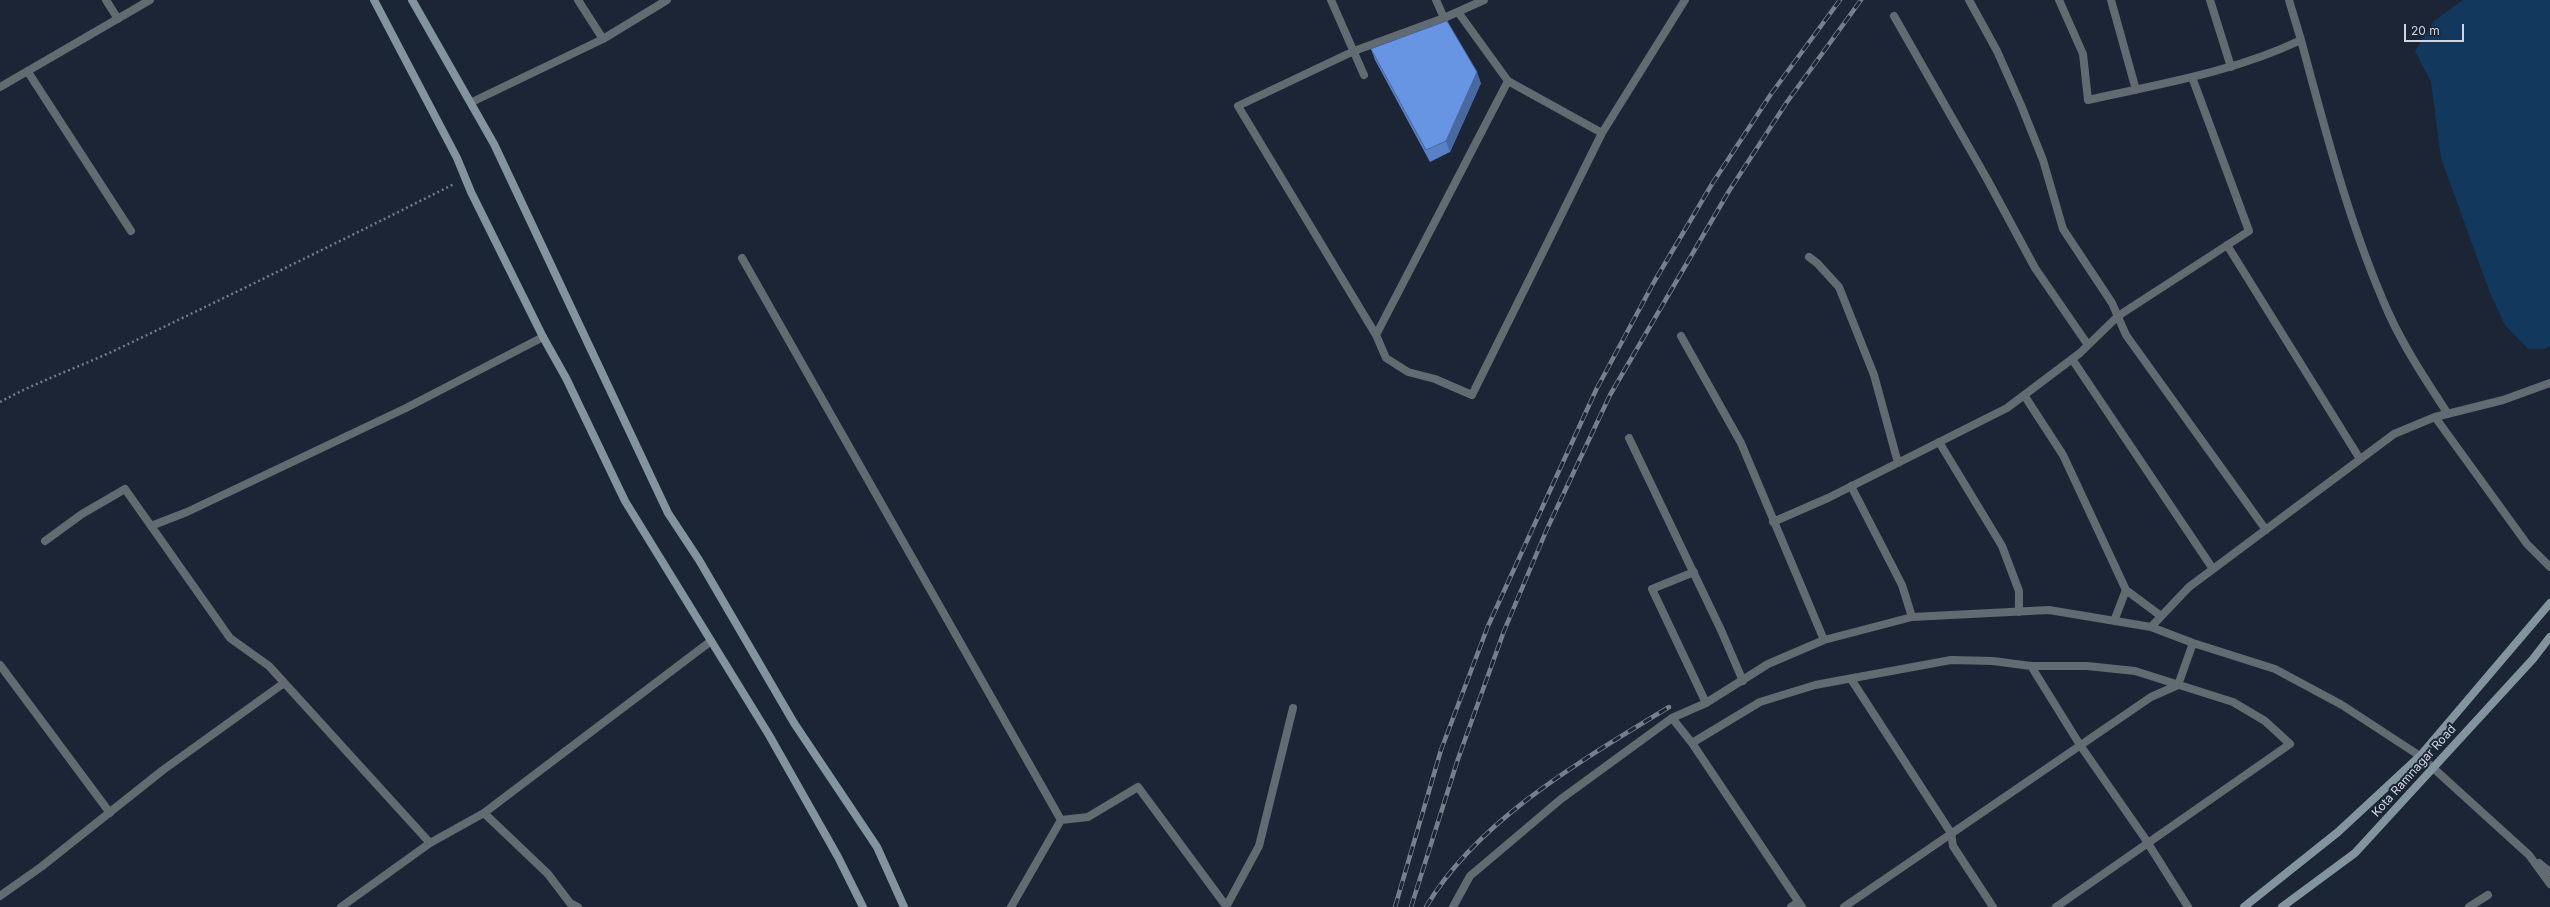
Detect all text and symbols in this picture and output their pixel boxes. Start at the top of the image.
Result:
scale bar [2406,16,2466,42]
text: 20 m [2411,23,2440,38]
street label: Kota Ramnagar Road [2369,722,2459,820]

